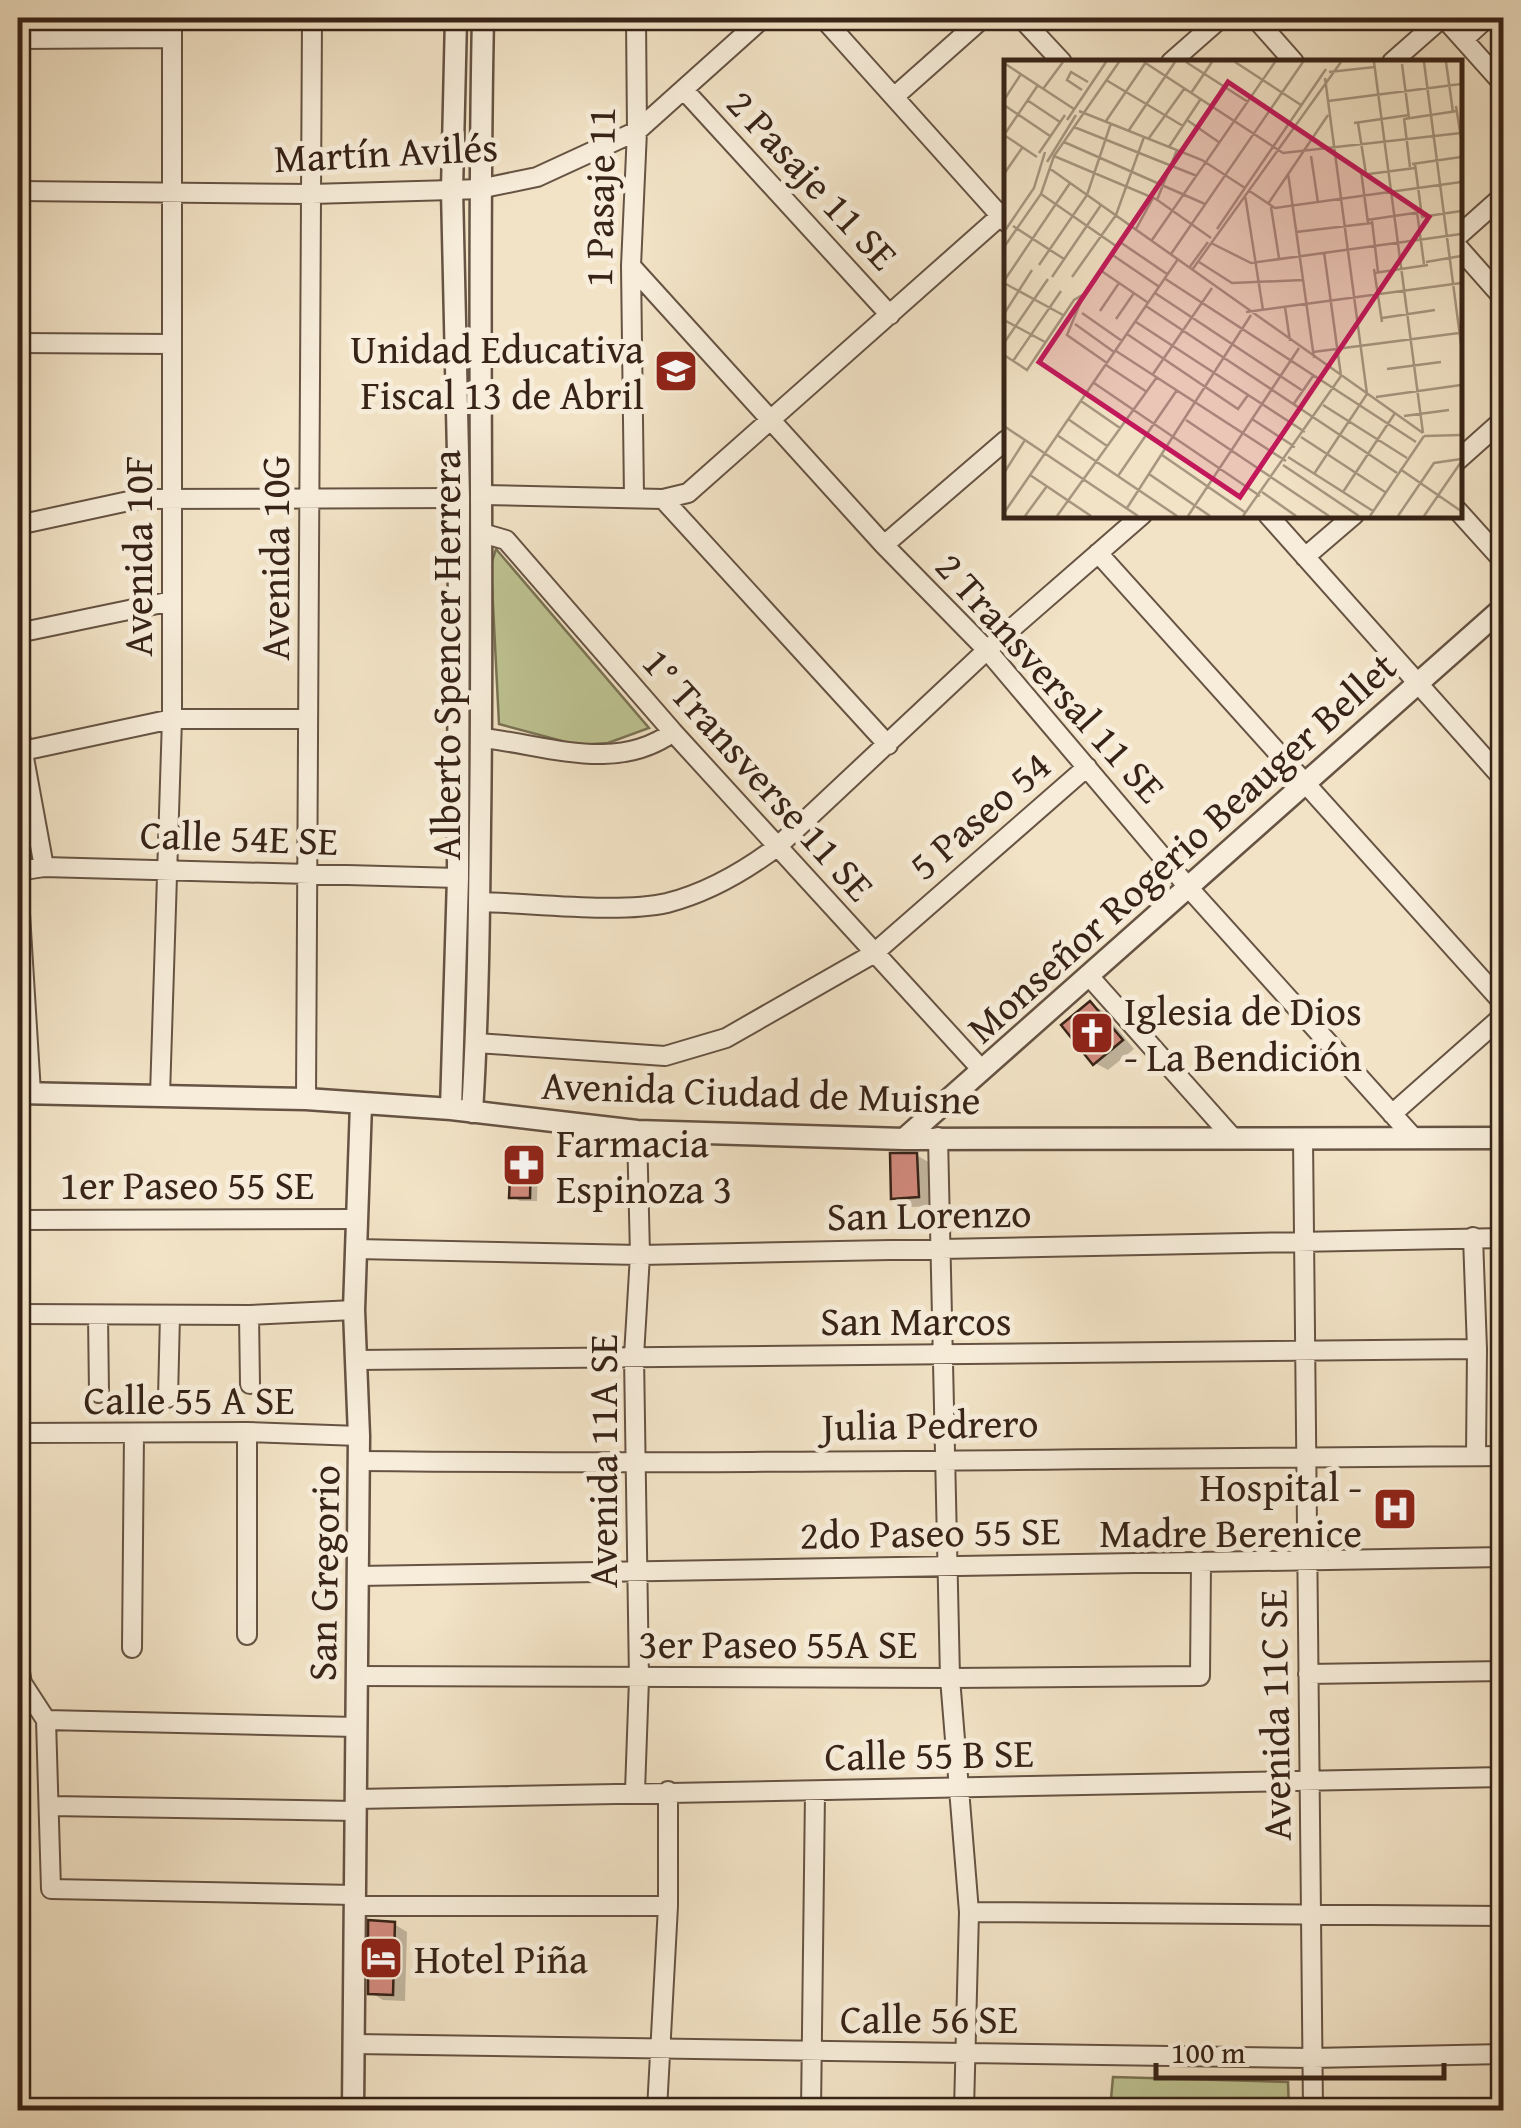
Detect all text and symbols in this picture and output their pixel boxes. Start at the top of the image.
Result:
inset map [1004,60,1461,518]
street label: 2 Pasaje 11 SE [713,75,913,283]
street label: 1 Pasaje 11 [568,106,630,288]
street label: Martín Avilés [273,117,499,187]
place label: Unidad Educativa Fiscal 13 de Abril [350,319,644,424]
school or university icon: Unidad Educativa Fiscal 13 de Abril [653,348,699,394]
street label: Alberto Spencer Herrera [416,450,475,860]
street label: Avenida 10F [108,456,167,656]
street label: Avenida 10G [245,456,304,660]
street label: 2 Transversal 11 SE [922,538,1180,816]
street label: 1° Transverse 11 SE [629,634,889,914]
street label: Monseñor Rogerio Beauger Bellet [953,638,1409,1056]
street label: 5 Paseo 54 [895,737,1063,893]
street label: Calle 54E SE [139,804,339,870]
place label: Iglesia de Dios - La Bendición [1124,981,1362,1086]
church icon: Iglesia de Dios - La Bendición [1069,1010,1115,1056]
street label: Avenida Ciudad de Muisne [540,1055,982,1129]
place label: Farmacia Espinoza 3 [556,1113,732,1218]
pharmacy icon: Farmacia Espinoza 3 [501,1142,547,1188]
street label: 1er Paseo 55 SE [60,1155,314,1214]
street label: San Lorenzo [826,1183,1032,1245]
street label: San Marcos [820,1291,1012,1350]
street label: Avenida 11A SE [573,1334,632,1588]
street label: Calle 55 A SE [84,1370,294,1429]
street label: Julia Pedrero [816,1393,1039,1455]
place label: Hospital - Madre Berenice [1099,1457,1362,1562]
street label: San Gregorio [292,1464,354,1682]
hospital icon: Hospital - Madre Berenice [1372,1486,1418,1532]
street label: 2do Paseo 55 SE [799,1500,1061,1564]
street label: Avenida 11C SE [1242,1589,1306,1841]
street label: 3er Paseo 55A SE [639,1614,917,1673]
street label: Calle 55 B SE [824,1723,1034,1785]
place label: Hotel Piña [414,1929,588,1988]
hotel icon: Hotel Piña [358,1935,404,1981]
street label: Calle 56 SE [840,1989,1018,2048]
scale bar [1156,2018,1444,2080]
text: 100 m [1171,2030,1246,2074]

